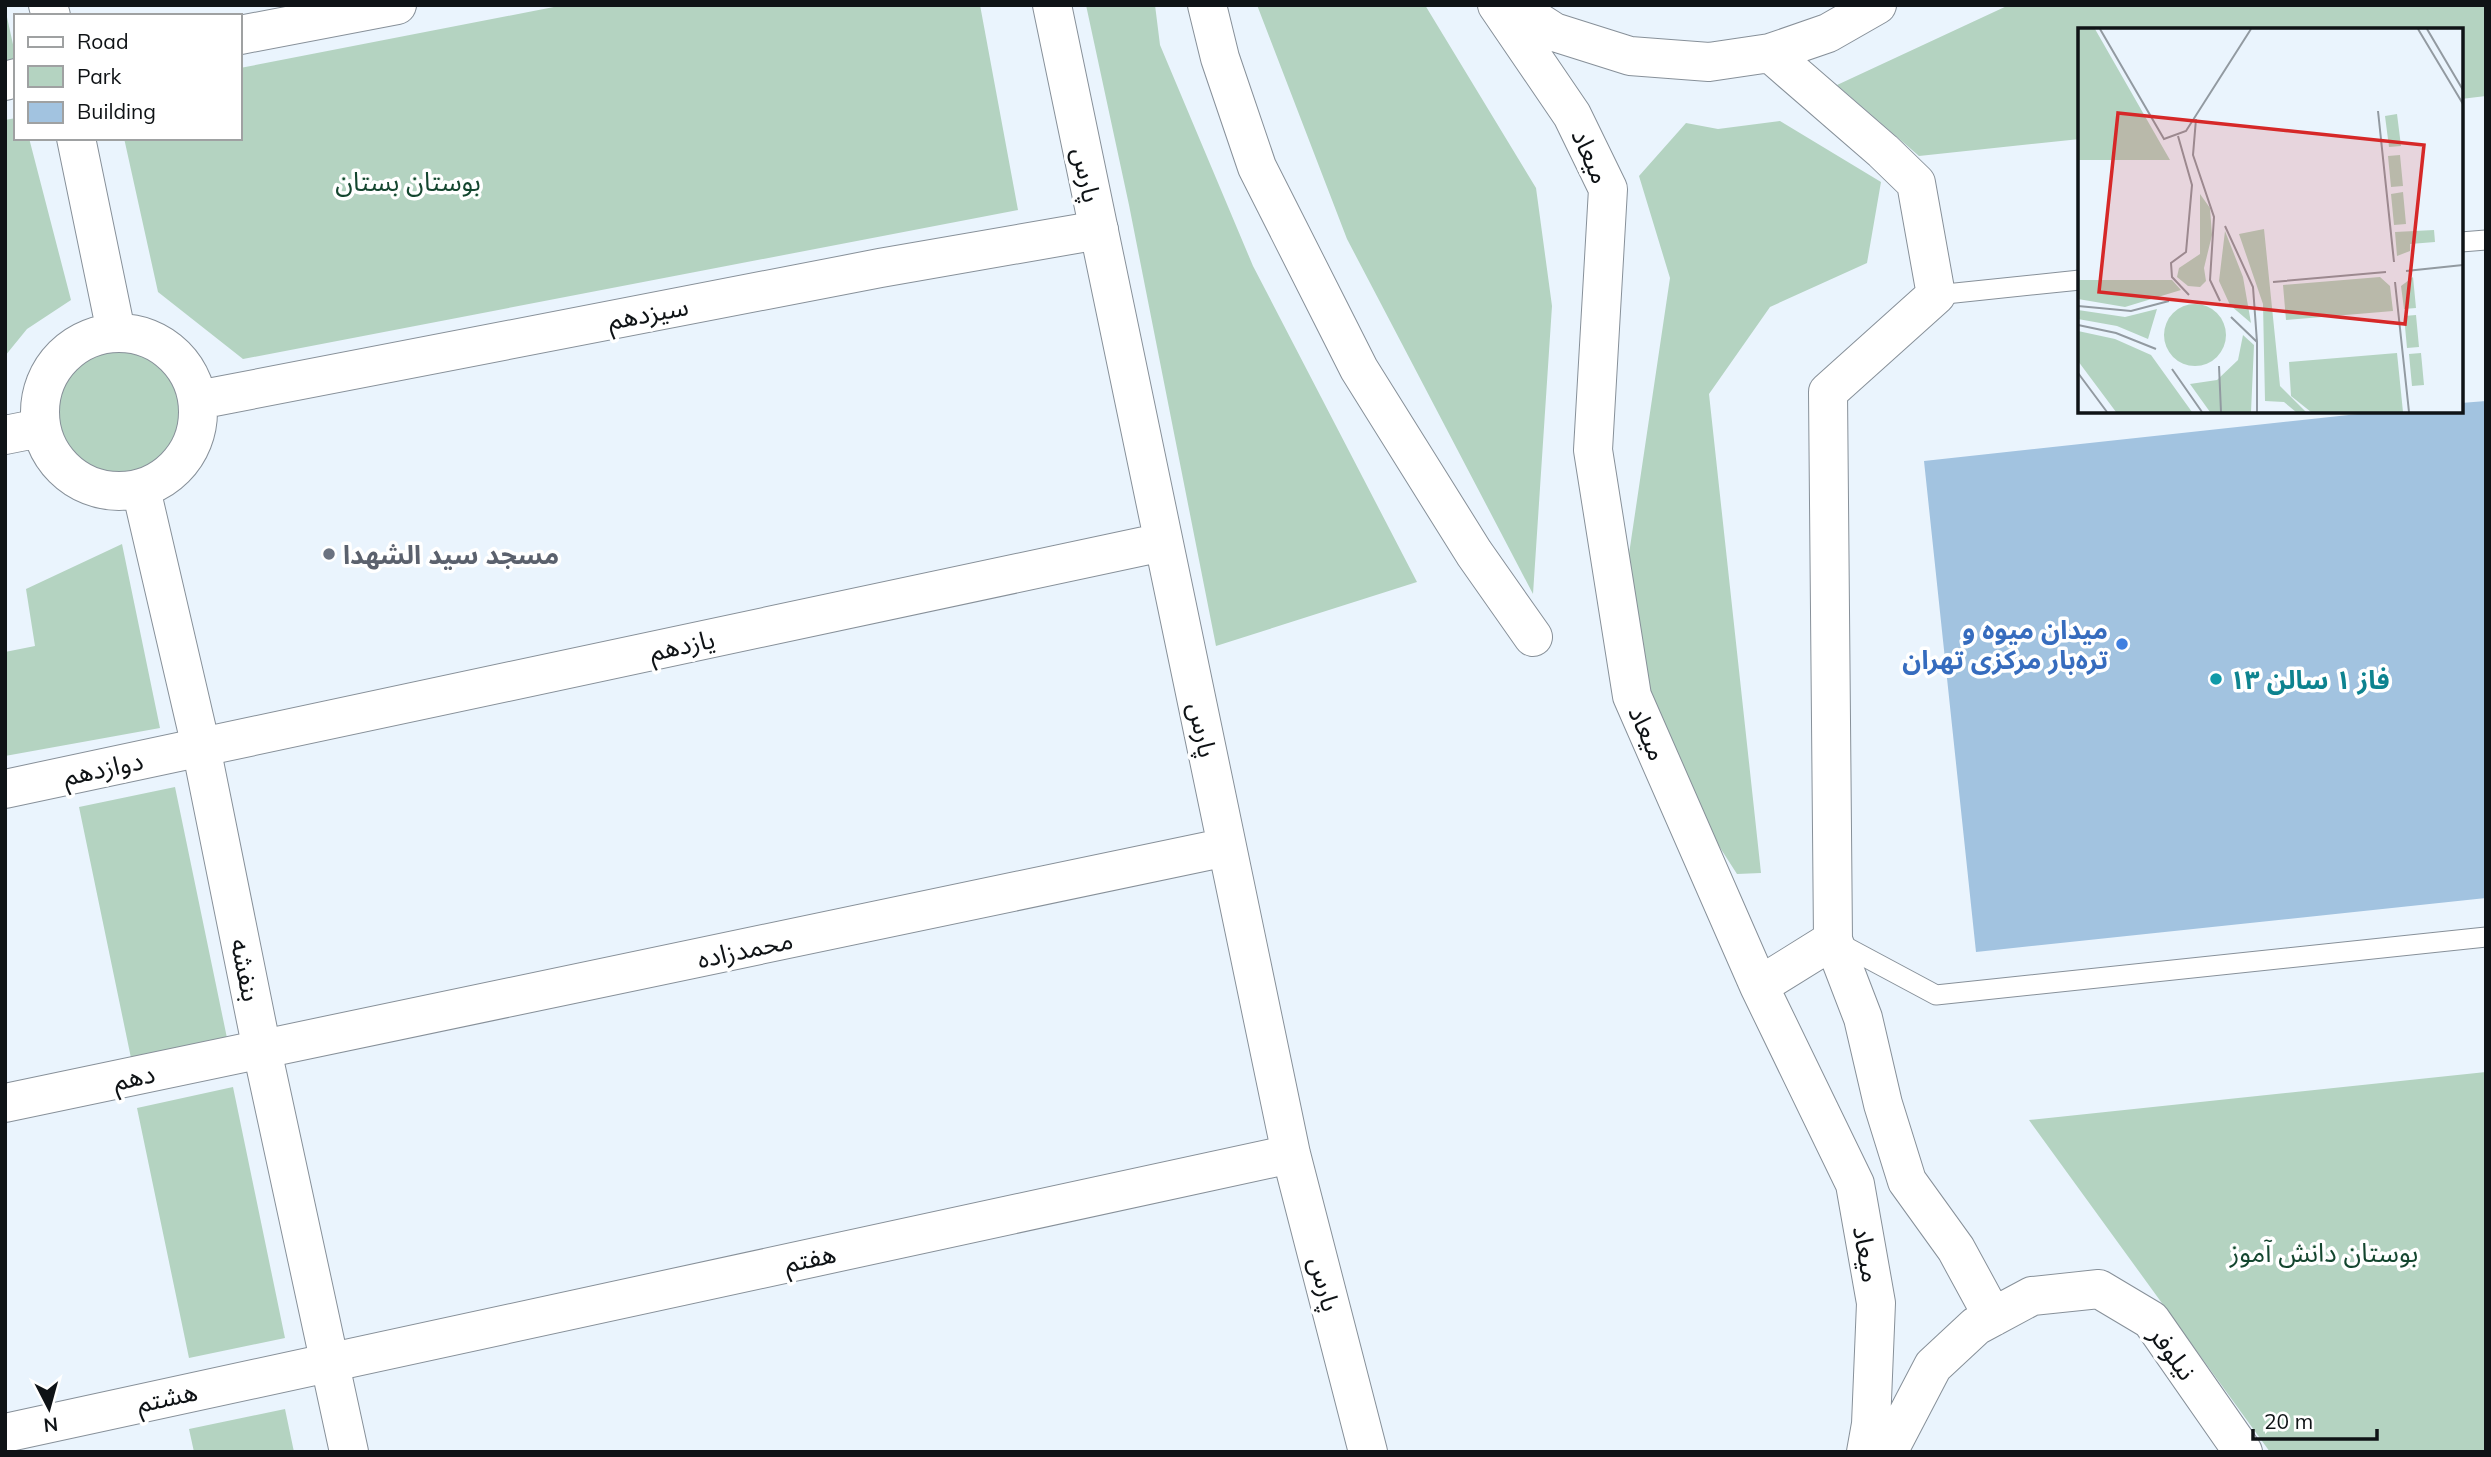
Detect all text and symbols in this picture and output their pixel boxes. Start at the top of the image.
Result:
legend [14,14,242,140]
text: Road [77,28,128,54]
inset map [2078,28,2463,413]
text: Park [77,63,121,89]
text: Building [77,98,156,124]
street label: میعاد [1564,123,1618,189]
street label: پارس [1064,144,1109,206]
park label: بوستان بستان [335,165,481,198]
street label: سیزدهم [605,289,692,341]
place label: مسجد سید الشهدا [343,538,559,571]
marker: مسجد سید الشهدا [321,546,337,562]
place label: میدان میوه و تره‌بار مرکزی تهران [1902,613,2108,676]
street label: یازدهم [646,622,719,672]
marker: میدان میوه و تره‌بار مرکزی تهران [2114,636,2130,652]
place label: فاز ۱ سالن ۱۳ [2230,663,2390,696]
marker: فاز ۱ سالن ۱۳ [2208,671,2224,687]
street label: پارس [1180,699,1225,761]
street label: میعاد [1621,700,1675,766]
street label: دوازدهم [60,743,147,796]
street label: محمدزاده [694,923,796,975]
street label: بنفشه [224,936,268,1004]
street label: دهم [110,1056,159,1101]
street label: میعاد [1846,1223,1888,1285]
street label: هفتم [781,1236,840,1283]
park label: بوستان دانش آموز [2229,1236,2418,1269]
street label: پارس [1301,1253,1348,1315]
street label: نیلوفر [2142,1319,2204,1386]
north arrow [14,1373,84,1443]
street label: هشتم [134,1374,201,1423]
scale bar [2253,1398,2377,1442]
text: 20 m [2264,1408,2313,1434]
text: N [42,1412,59,1438]

